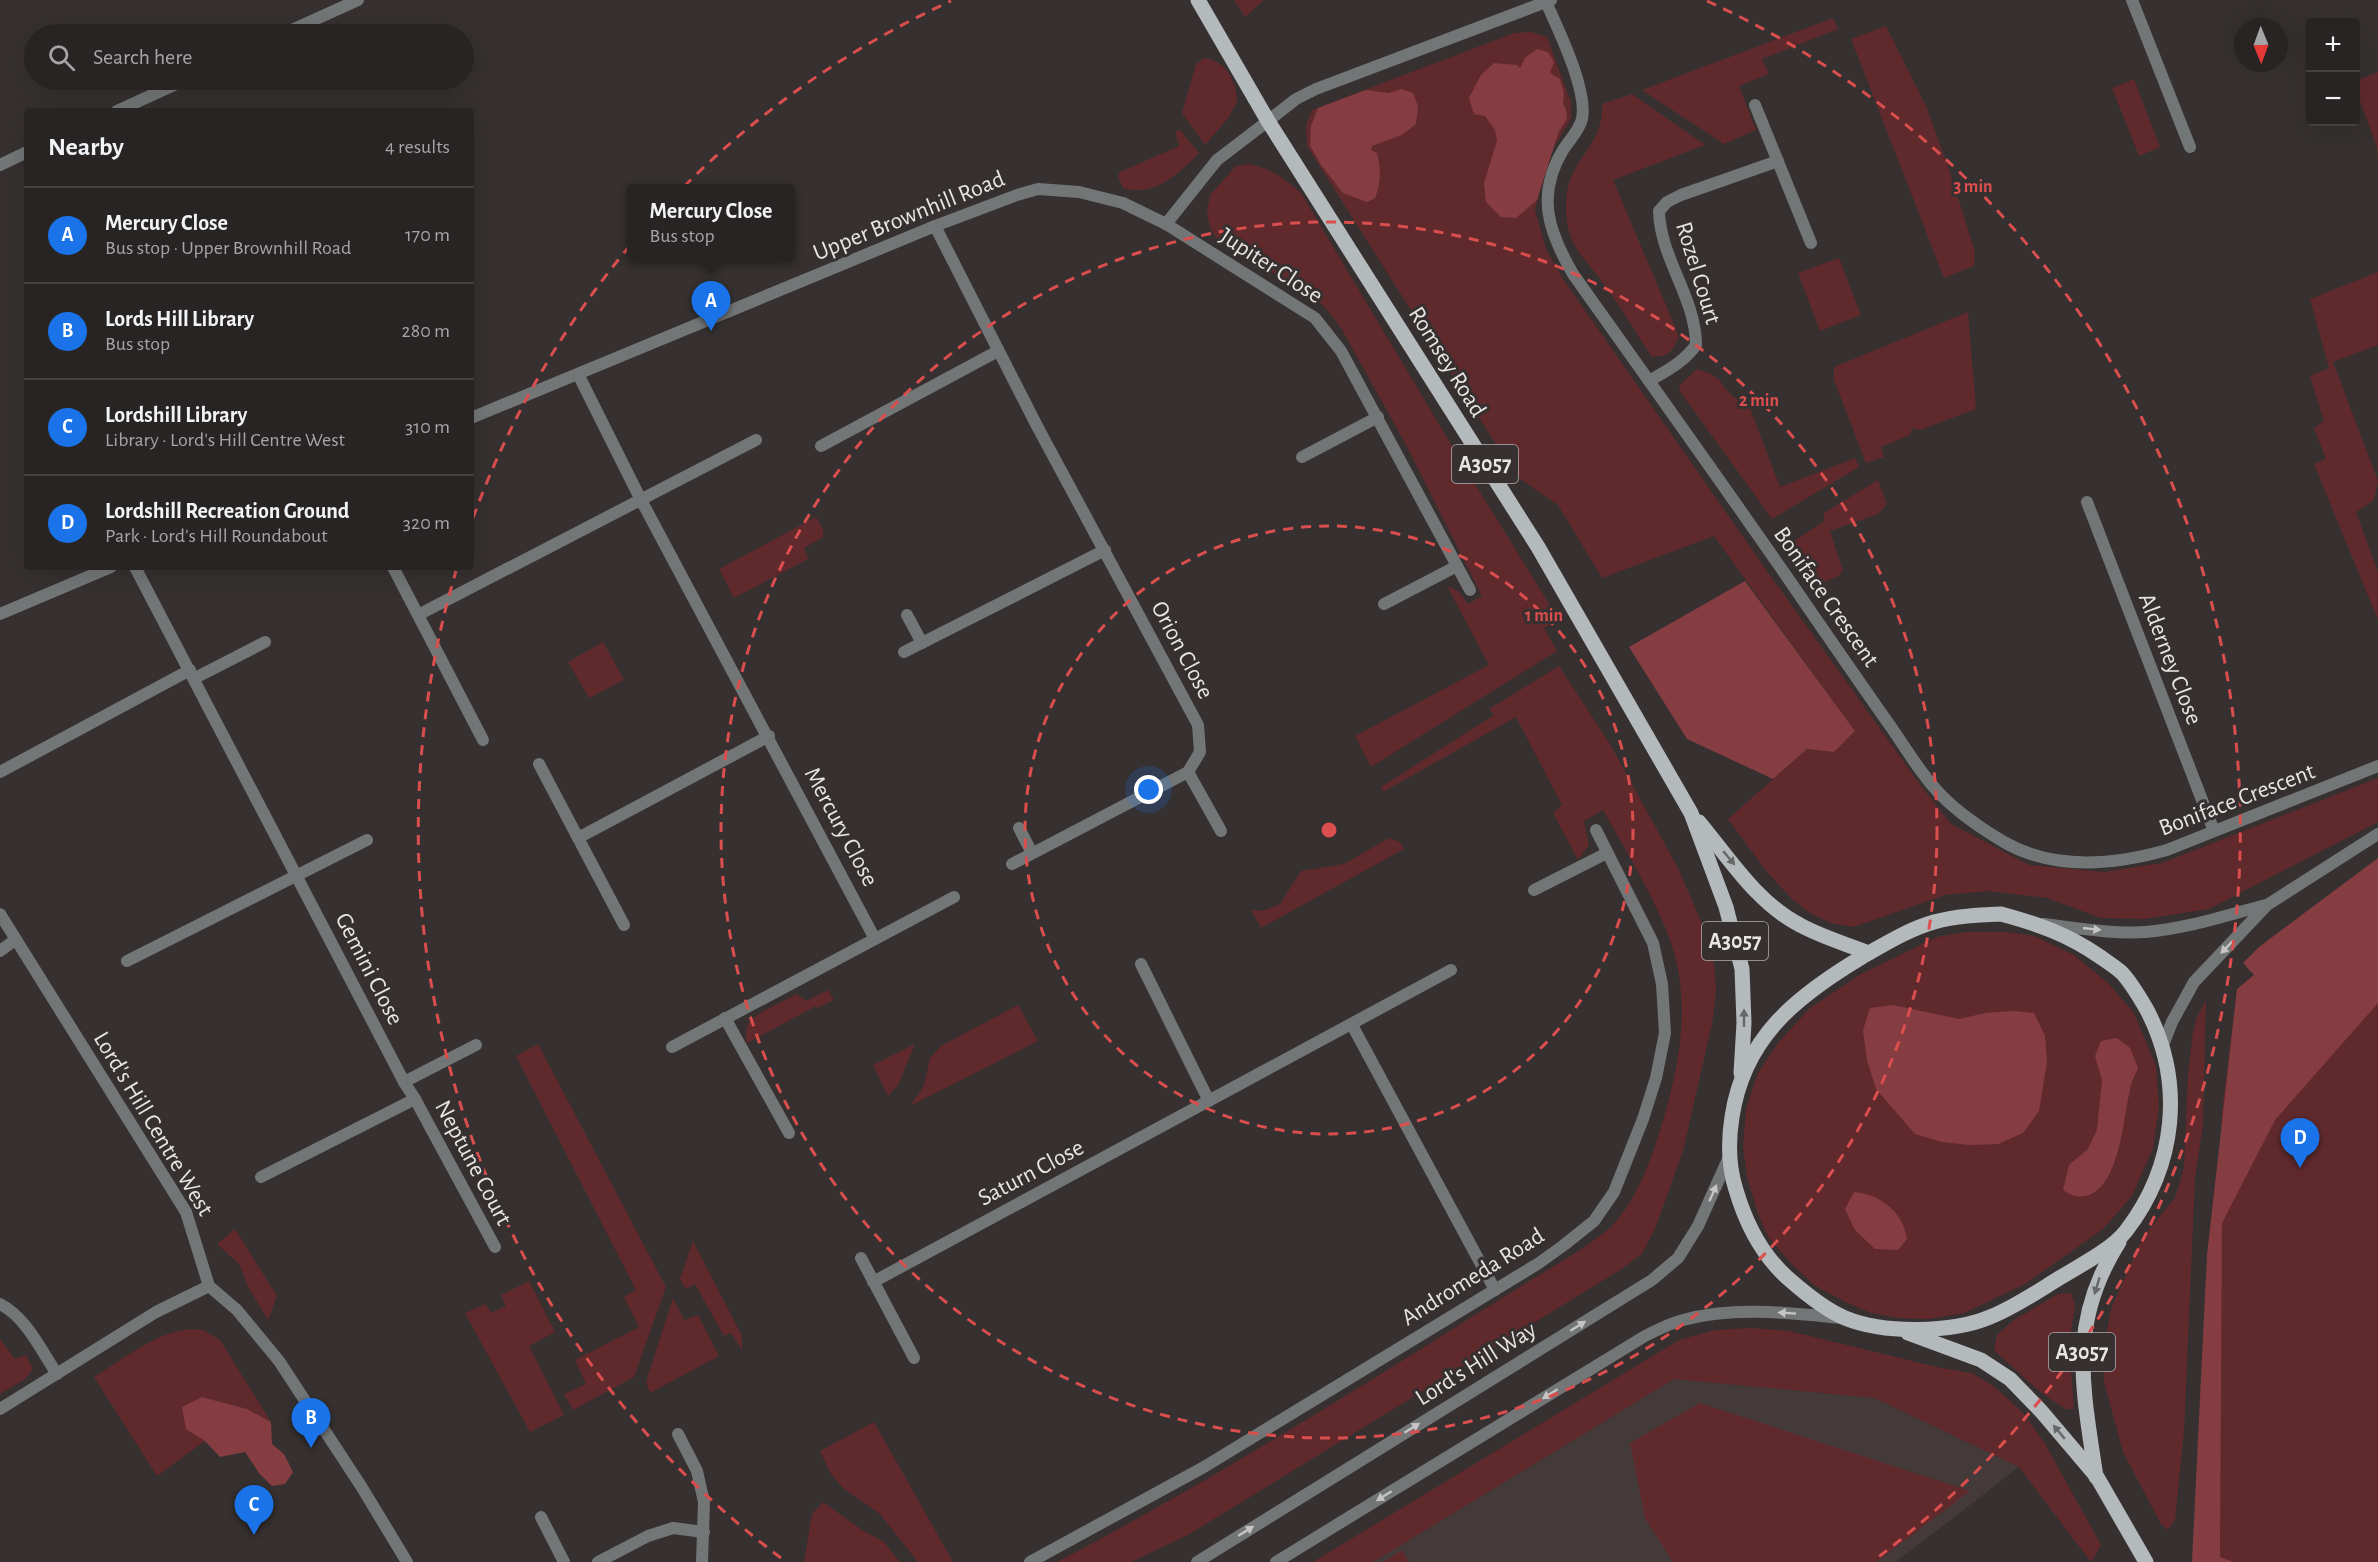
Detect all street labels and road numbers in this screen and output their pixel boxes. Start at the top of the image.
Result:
street label: Upper Brownhill Road [810,167,1008,265]
street label: Rozel Court [1671,219,1725,327]
street label: Jupiter Close [1215,224,1327,308]
street label: Romsey Road [1404,303,1490,421]
road number: A3057 [1452,445,1518,483]
street label: Boniface Crescent [1769,523,1883,672]
street label: Alderney Close [2134,590,2206,728]
street label: Orion Close [1146,597,1218,703]
street label: Boniface Crescent [2156,759,2319,841]
street label: Mercury Close [800,764,882,890]
street label: Gemini Close [331,909,407,1029]
road number: A3057 [1702,922,1768,960]
street label: Lord's Hill Centre West [89,1028,218,1220]
street label: Neptune Court [430,1097,516,1230]
street label: Saturn Close [974,1135,1088,1211]
street label: Andromeda Road [1397,1224,1549,1330]
street label: Lord's Hill Way [1411,1317,1541,1411]
road number: A3057 [2049,1333,2115,1371]

